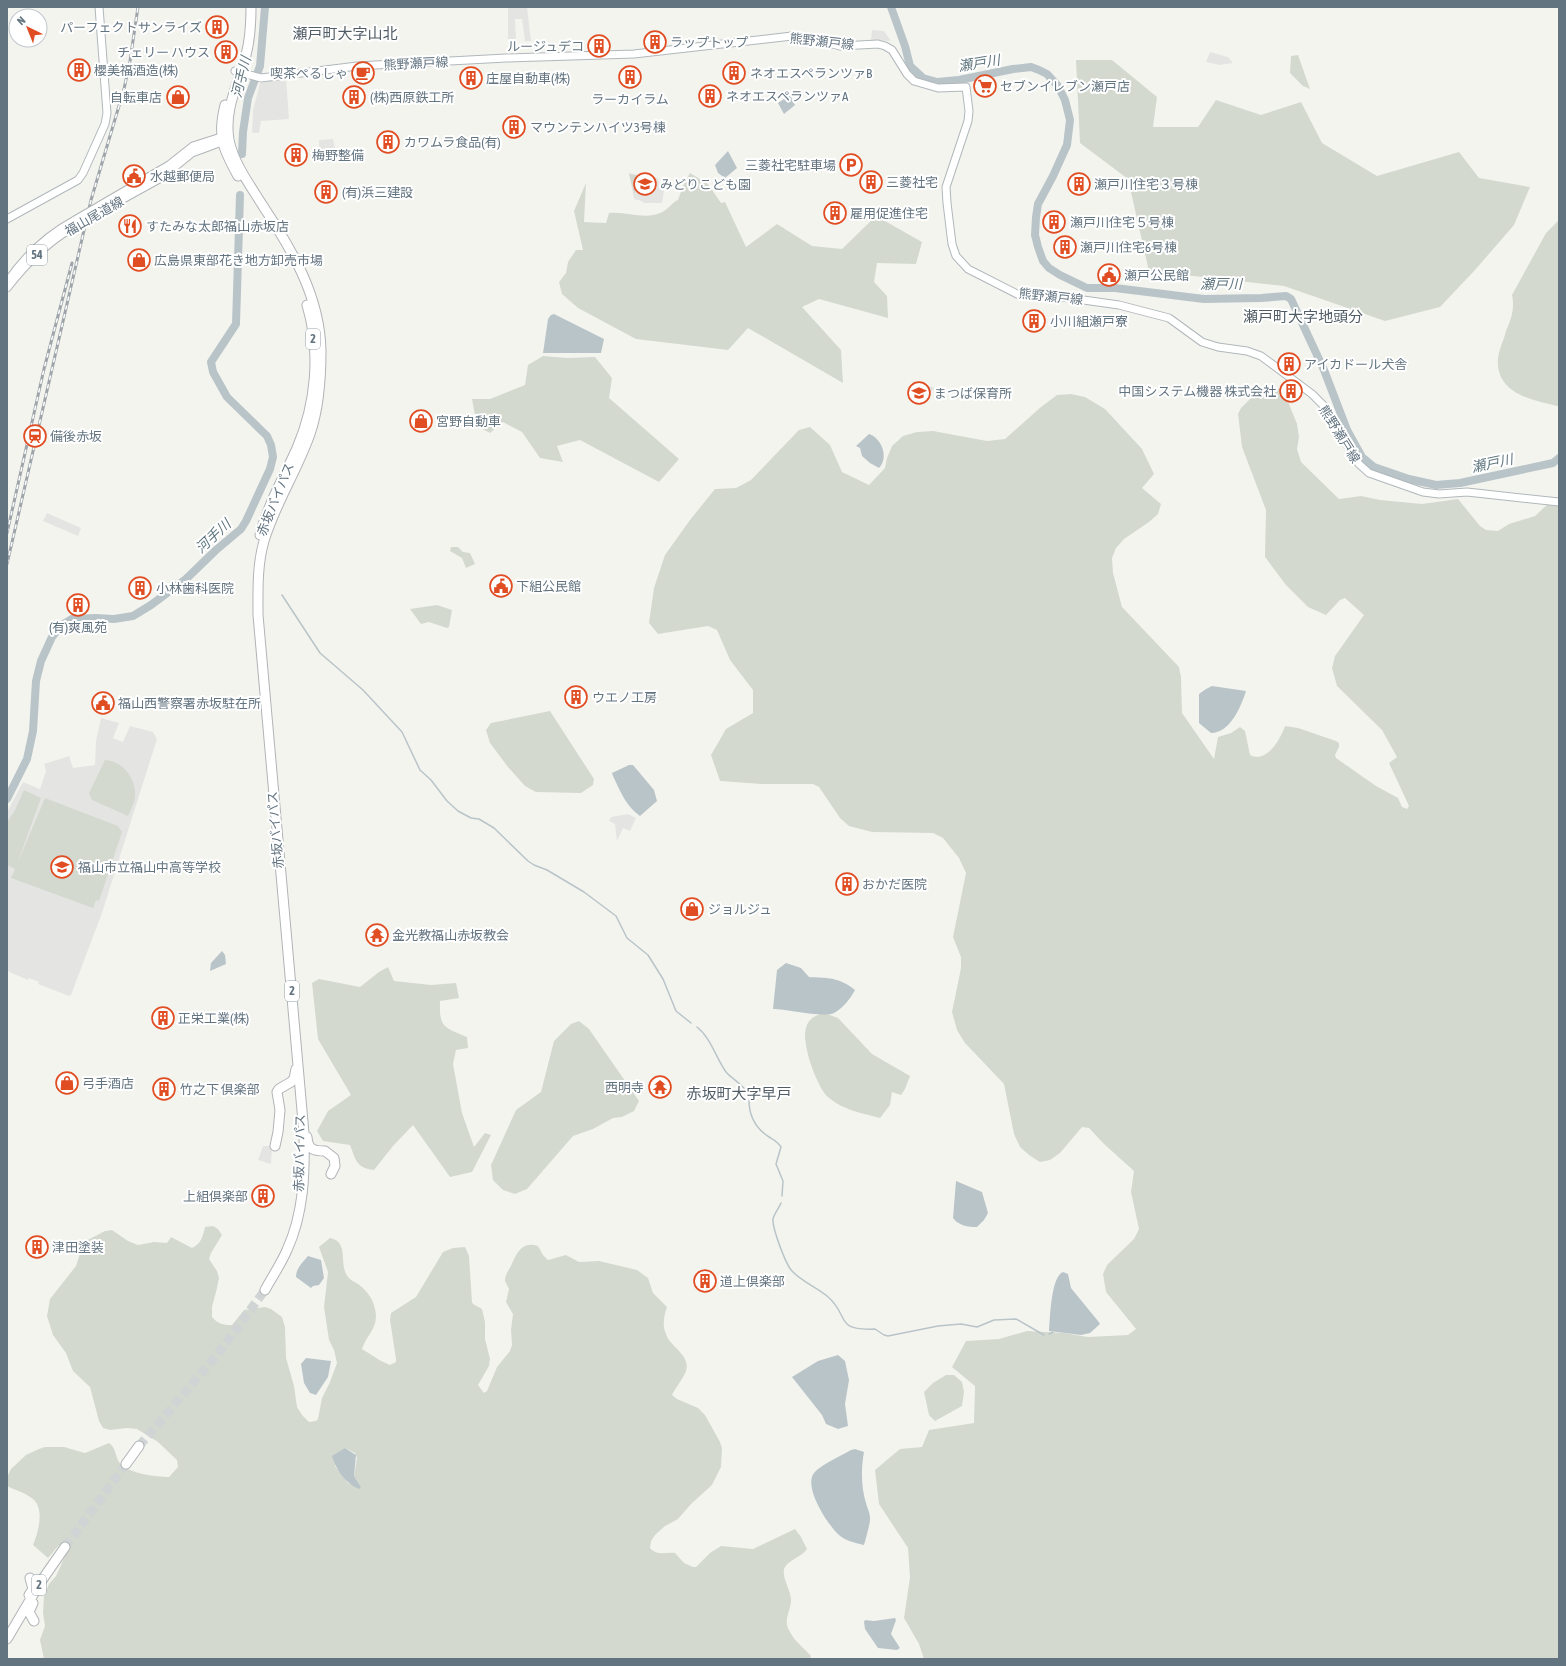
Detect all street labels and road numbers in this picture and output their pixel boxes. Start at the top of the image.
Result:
street label: 熊野瀬戸線 [789,31,855,52]
street label: 熊野瀬戸線 [383,54,449,73]
street label: 福山尾道線 [62,194,126,239]
road number: 54 [27,245,47,265]
street label: 熊野瀬戸線 [1018,286,1084,307]
road number: 2 [306,329,320,349]
street label: 熊野瀬戸線 [1316,403,1363,466]
street label: 赤坂バイパス [254,460,297,538]
street label: 赤坂バイパス [265,791,286,869]
road number: 2 [285,981,299,1001]
street label: 赤坂バイパス [291,1114,308,1192]
road number: 2 [32,1575,46,1595]

